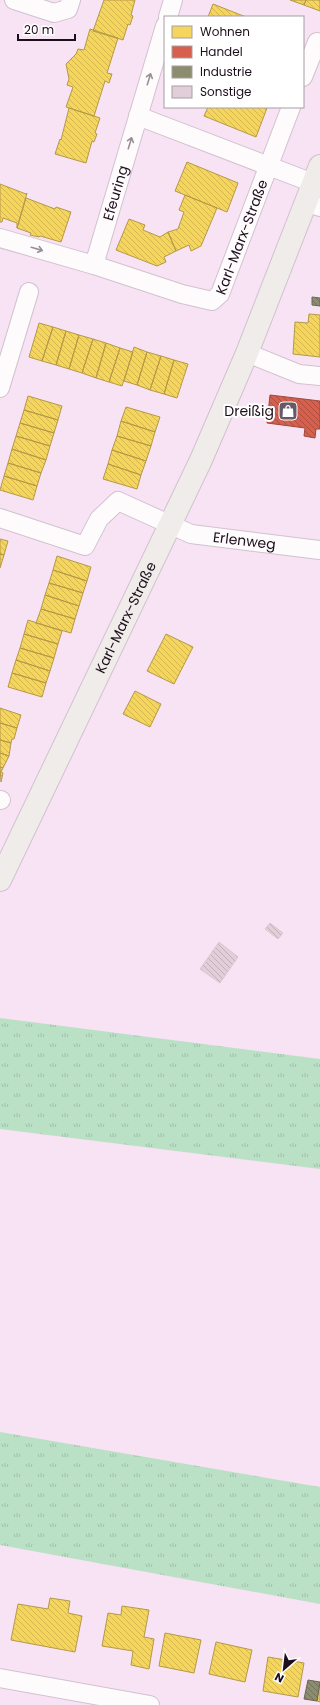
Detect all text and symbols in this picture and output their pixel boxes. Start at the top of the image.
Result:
scale bar [18,16,75,42]
legend [164,16,304,108]
text: 20 m [24,21,54,38]
text: Wohnen [200,23,250,40]
text: Handel [200,43,243,60]
text: Industrie [200,63,252,80]
one-way arrow [146,73,153,86]
text: Sonstige [200,83,252,100]
one-way arrow [127,137,134,150]
street label: Efeuring [98,163,133,223]
street label: Karl-Marx-Straße [211,176,273,298]
one-way arrow [31,246,44,253]
shop icon: Dreißig [277,400,299,422]
place label: Dreißig [224,401,274,421]
street label: Erlenweg [212,527,277,554]
street label: Karl-Marx-Straße [90,558,161,677]
north arrow [264,1649,304,1689]
text: N [272,1669,287,1687]

